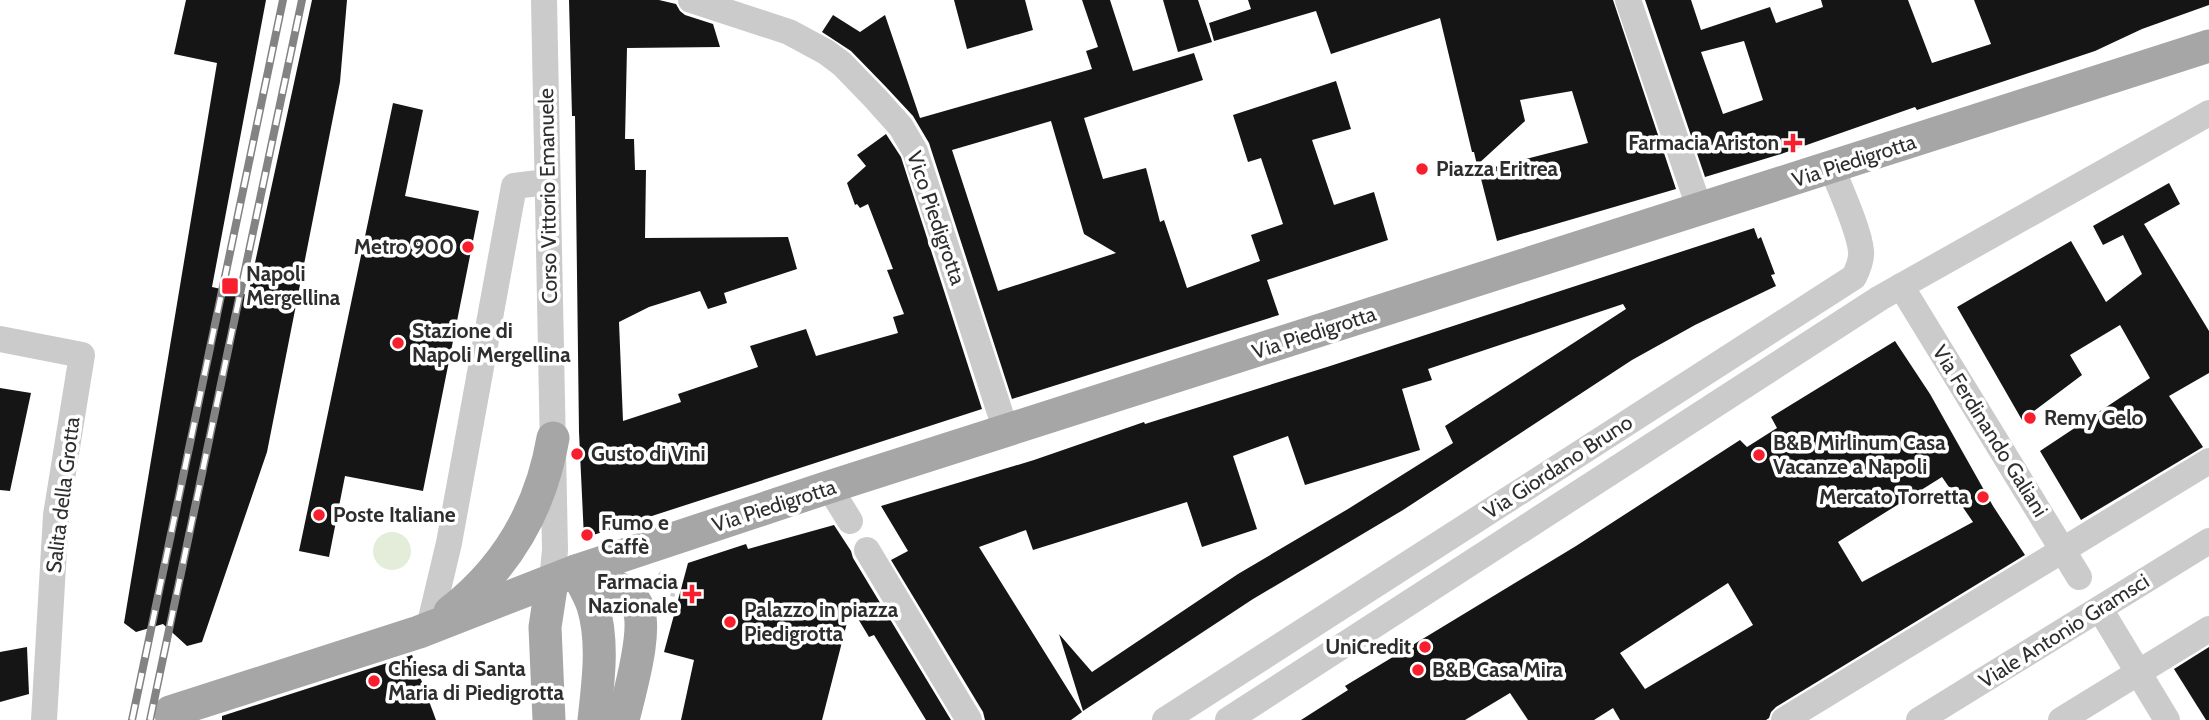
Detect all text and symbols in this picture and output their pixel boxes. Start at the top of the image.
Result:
street label: Corso Vittorio Emanuele [533,88,562,304]
street label: Via Piedigrotta [1789,129,1919,192]
place label: Farmacia Ariston [1628,130,1779,155]
marker: Farmacia Ariston [1785,135,1801,151]
street label: Vico Piedigrotta [902,148,971,288]
place label: Piazza Eritrea [1436,156,1558,181]
marker: Piazza Eritrea [1414,161,1430,177]
place label: Metro 900 [354,234,454,259]
marker: Metro 900 [460,239,476,255]
place label: Napoli Mergellina [246,261,341,310]
marker: Napoli Mergellina [220,276,240,296]
street label: Via Piedigrotta [1249,301,1379,364]
place label: Stazione di Napoli Mergellina [412,318,571,367]
marker: Stazione di Napoli Mergellina [390,335,406,351]
street label: Via Ferdinando Galiani [1927,340,2053,521]
place label: Remy Gelo [2044,405,2144,430]
street label: Via Giordano Bruno [1479,409,1637,524]
marker: Remy Gelo [2022,410,2038,426]
street label: Salita della Grotta [41,416,84,574]
place label: B&B Mirlinum Casa Vacanze a Napoli [1773,430,1946,479]
place label: Gusto di Vini [591,441,706,466]
marker: Gusto di Vini [569,446,585,462]
marker: B&B Mirlinum Casa Vacanze a Napoli [1751,447,1767,463]
street label: Via Piedigrotta [709,474,839,537]
place label: Mercato Torretta [1819,484,1970,509]
marker: Mercato Torretta [1975,489,1991,505]
place label: Poste Italiane [333,502,456,527]
marker: Poste Italiane [311,507,327,523]
place label: Fumo e Caffè [601,510,669,559]
marker: Fumo e Caffè [579,527,595,543]
street label: Viale Antonio Gramsci [1974,568,2153,693]
place label: Farmacia Nazionale [588,569,679,618]
marker: Farmacia Nazionale [684,586,700,602]
place label: Palazzo in piazza Piedigrotta [744,597,899,646]
marker: Palazzo in piazza Piedigrotta [722,614,738,630]
place label: UniCredit [1325,634,1411,659]
marker: UniCredit [1417,639,1433,655]
place label: Chiesa di Santa Maria di Piedigrotta [388,656,565,705]
place label: B&B Casa Mira [1432,657,1564,682]
marker: B&B Casa Mira [1410,662,1426,678]
marker: Chiesa di Santa Maria di Piedigrotta [366,673,382,689]

